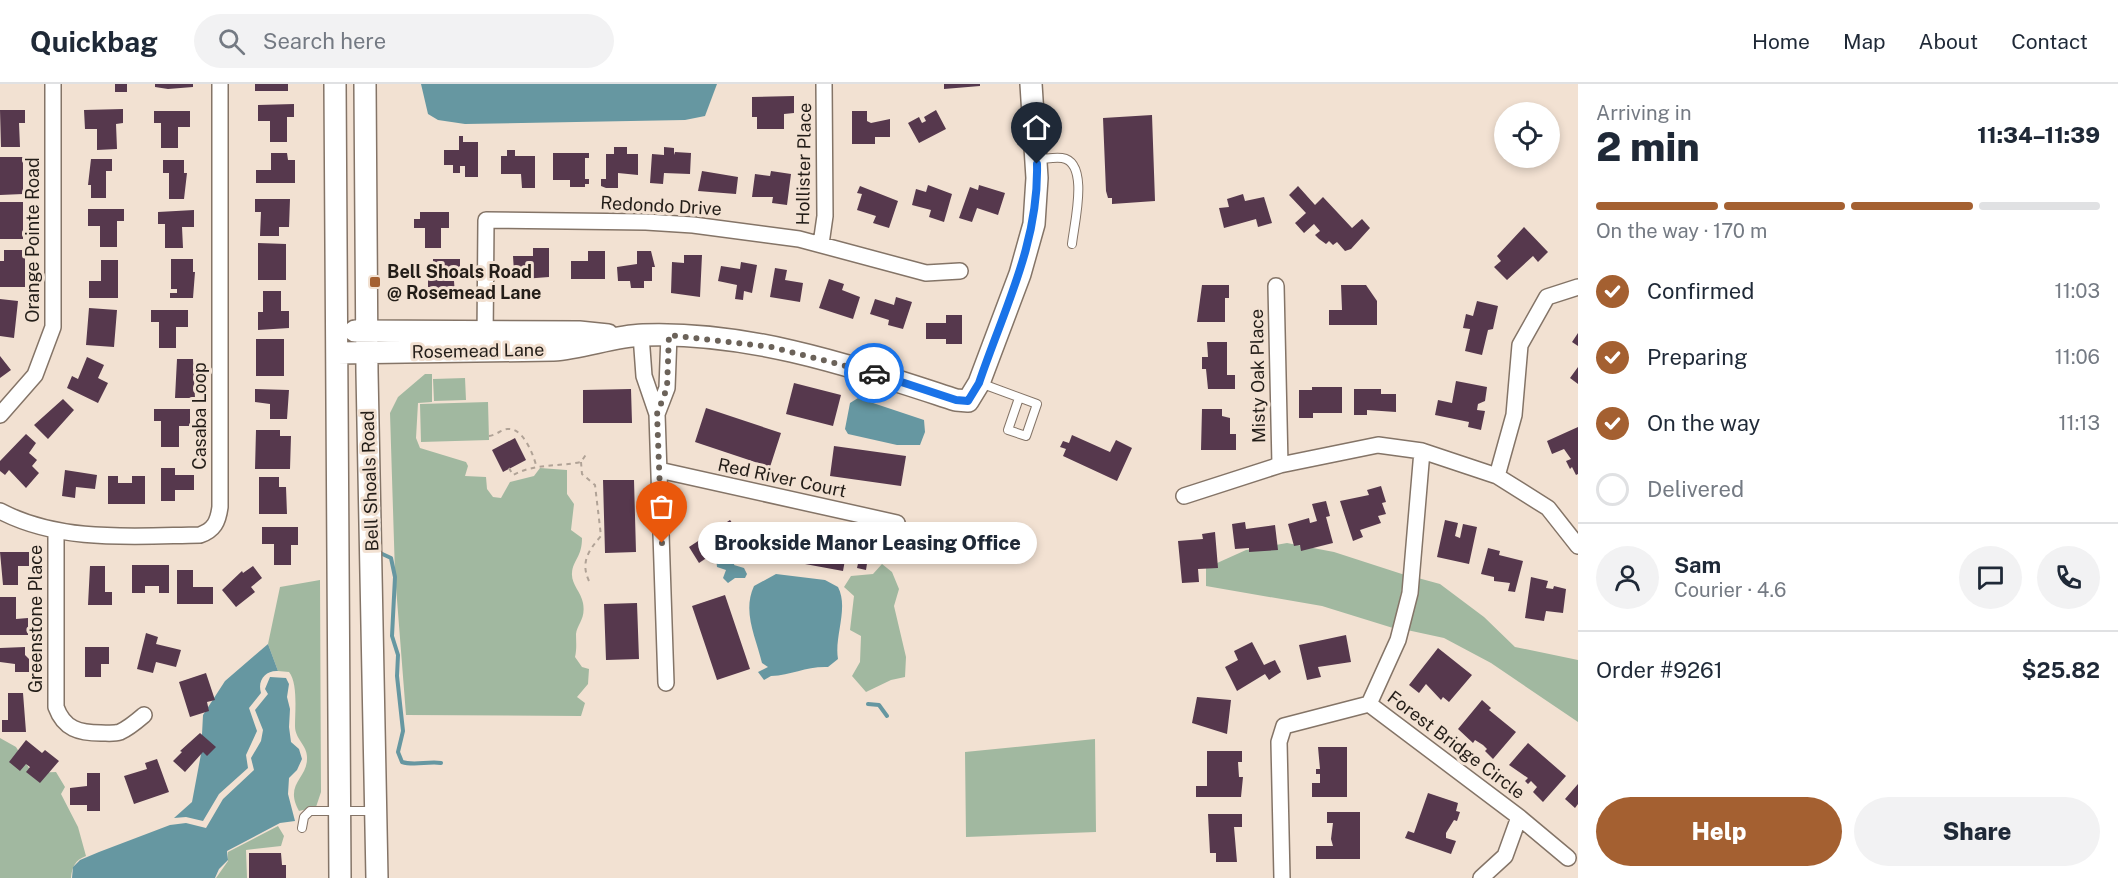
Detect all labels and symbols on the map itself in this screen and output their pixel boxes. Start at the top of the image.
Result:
street label: Hollister Place [792,102,815,226]
pin [1011,102,1062,164]
street label: Orange Pointe Road [22,157,43,323]
street label: Redondo Drive [600,192,722,219]
place label: Bell Shoals Road @ Rosemead Lane [387,261,541,303]
marker: Bell Shoals Road @ Rosemead Lane [368,275,382,289]
street label: Misty Oak Place [1246,309,1269,443]
street label: Rosemead Lane [411,339,544,362]
courier [844,343,904,403]
street label: Casaba Loop [189,362,210,470]
street label: Bell Shoals Road [357,410,382,552]
street label: Red River Court [716,454,848,501]
pin [636,481,687,543]
callout: Brookside Manor Leasing Office [698,522,1037,564]
street label: Greenstone Place [25,545,46,693]
street label: Forest Bridge Circle [1384,686,1529,803]

